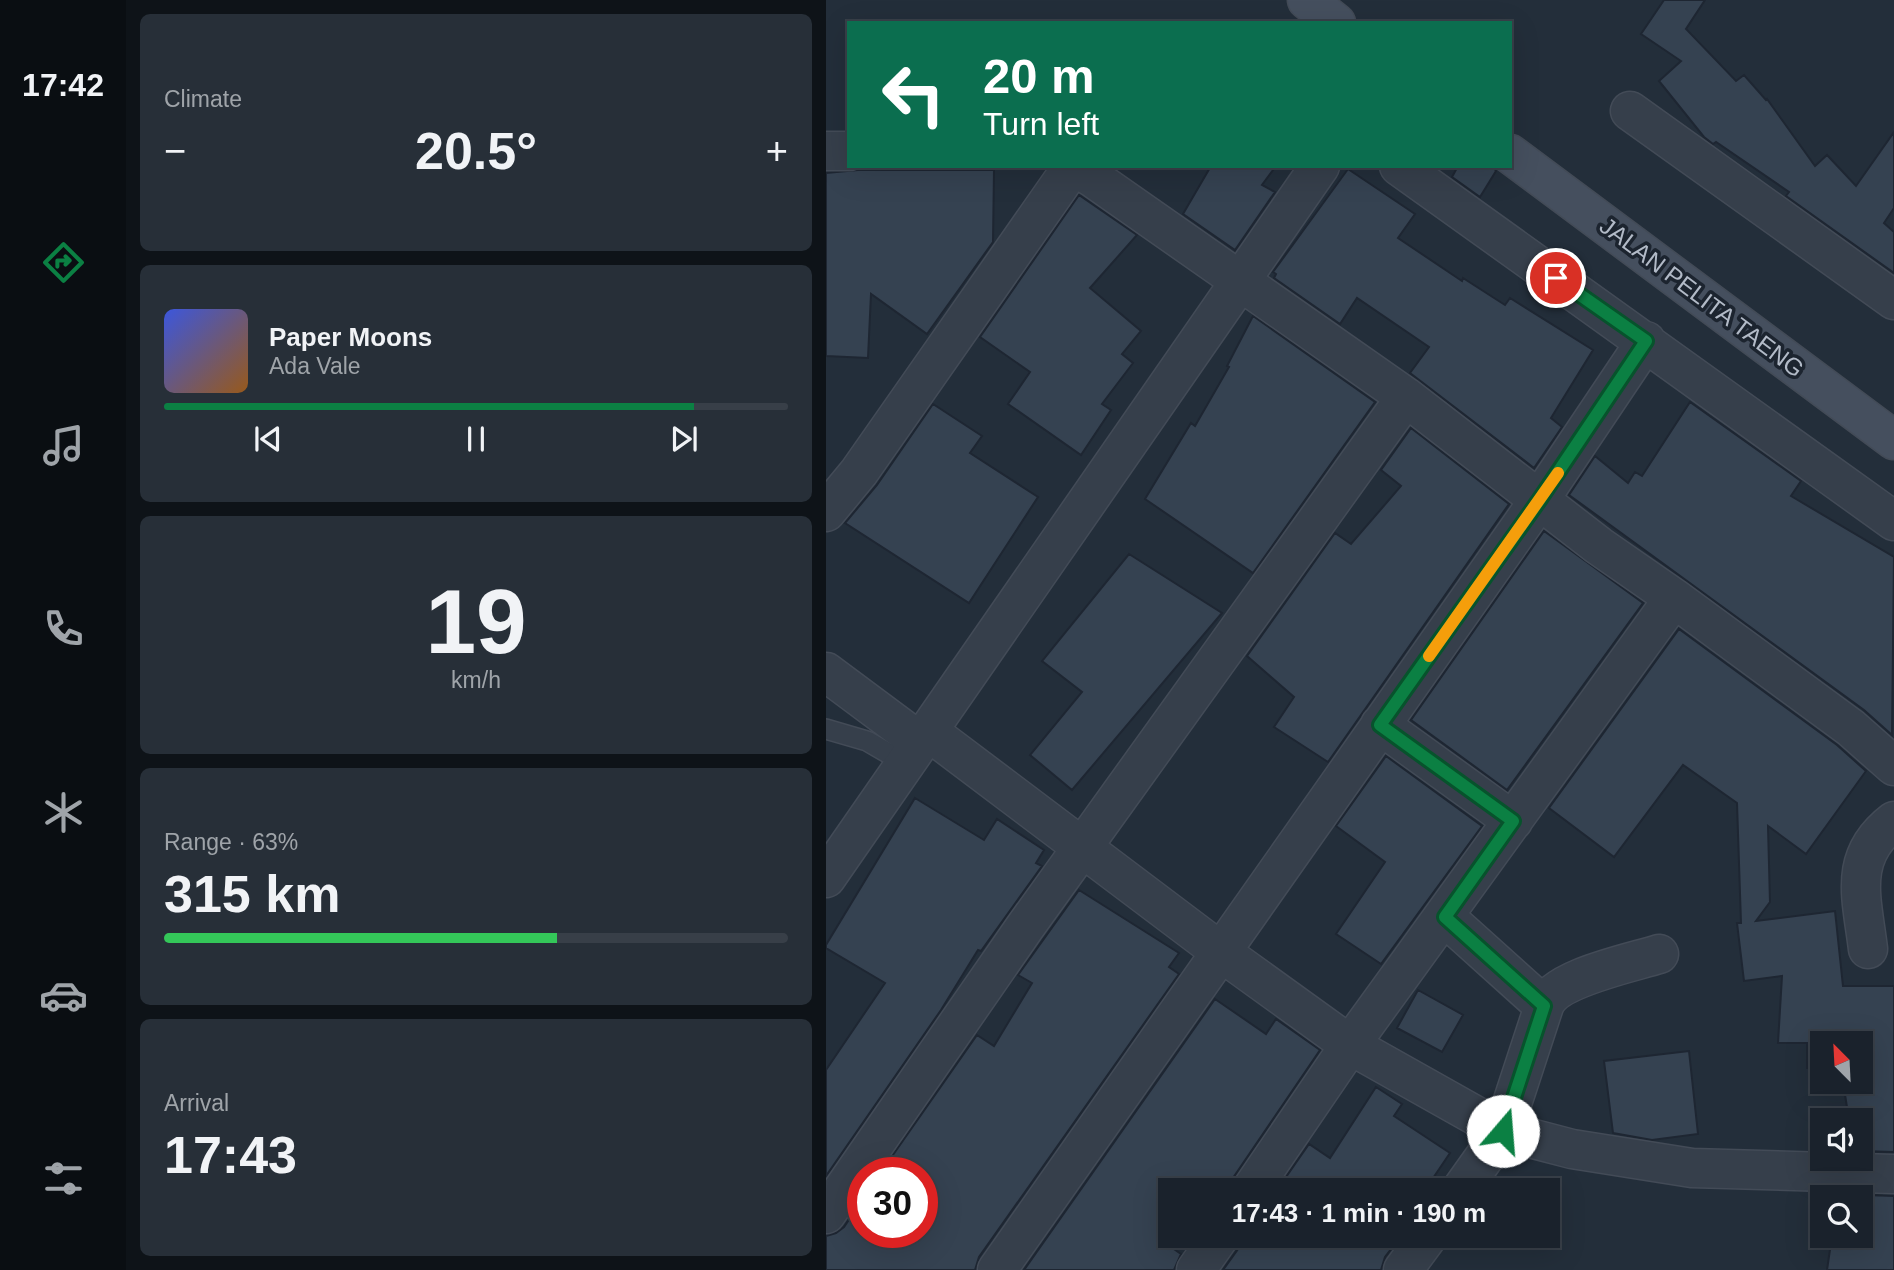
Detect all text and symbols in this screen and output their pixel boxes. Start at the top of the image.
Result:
icon: left [868,49,959,140]
text: 20 m [983,49,1095,103]
text: 17:42 [22,67,104,103]
text: Climate [164,86,242,112]
text: Turn left [983,106,1099,142]
text: 20.5° [415,122,537,180]
text: − [164,130,186,172]
text: + [766,130,788,172]
street label: JALAN PELITA TAENG [1595,212,1809,382]
icon: directions [39,238,88,287]
pin [1526,248,1586,308]
icon: arrive [1537,259,1575,297]
text: Paper Moons [269,322,432,352]
text: Ada Vale [269,353,361,379]
icon: previous [249,420,287,458]
icon: pause [457,420,495,458]
icon: next [665,420,703,458]
icon: music [39,421,88,470]
text: 19 [425,571,527,672]
icon: phone [39,604,88,653]
text: km/h [451,667,501,693]
icon: climate [39,788,88,837]
text: Range · 63% [164,829,298,855]
text: 315 km [164,865,340,923]
icon: car [39,971,88,1020]
north arrow [1810,1031,1872,1094]
map controls [1810,1031,1873,1248]
text: Arrival [164,1090,229,1116]
position arrow [1466,1094,1540,1168]
button: sound [1810,1108,1873,1171]
text: 17:43 [164,1126,297,1184]
icon: filters [39,1154,88,1203]
speed limit sign: 30 [847,1157,938,1248]
button: search [1810,1185,1873,1248]
text: 17:43 · 1 min · 190 m [1232,1198,1486,1228]

